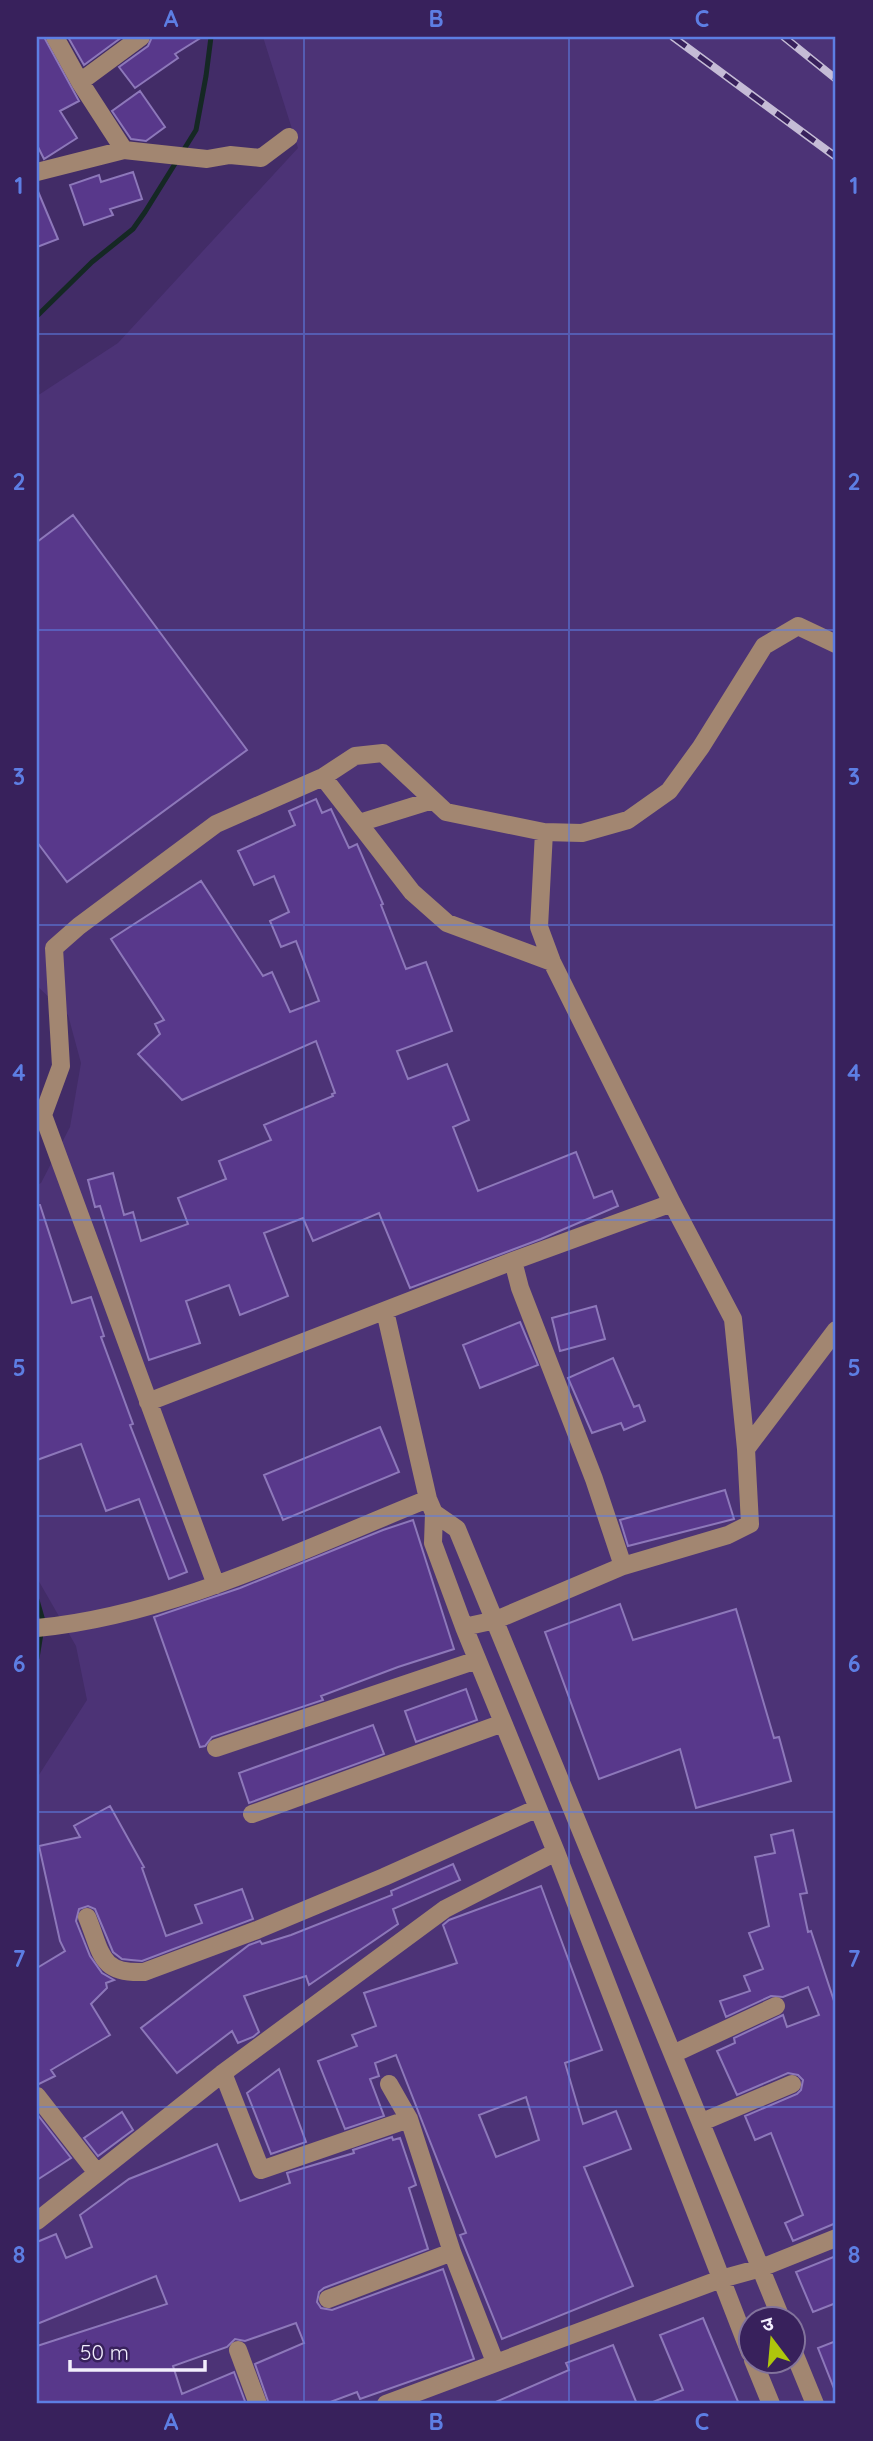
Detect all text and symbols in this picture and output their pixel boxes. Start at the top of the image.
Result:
text: A [164,4,179,33]
text: B [428,4,444,33]
text: C [695,4,709,33]
text: 1 [15,171,23,200]
text: 1 [850,171,858,200]
text: 2 [12,467,26,496]
text: 2 [847,467,861,496]
text: 3 [13,762,25,791]
text: 3 [848,762,860,791]
text: 4 [12,1058,26,1087]
text: 4 [847,1058,861,1087]
text: 5 [12,1353,26,1382]
text: 5 [847,1353,861,1382]
text: 6 [13,1649,25,1678]
text: 6 [848,1649,860,1678]
text: 7 [13,1944,26,1973]
text: 7 [848,1944,861,1973]
text: 8 [13,2240,25,2269]
text: 8 [848,2240,860,2269]
north arrow [736,2304,806,2374]
text: उ [759,2310,777,2337]
scale bar [70,2329,205,2373]
text: 50 m [80,2339,129,2365]
text: A [164,2407,179,2436]
text: B [428,2407,444,2436]
text: C [695,2407,709,2436]

